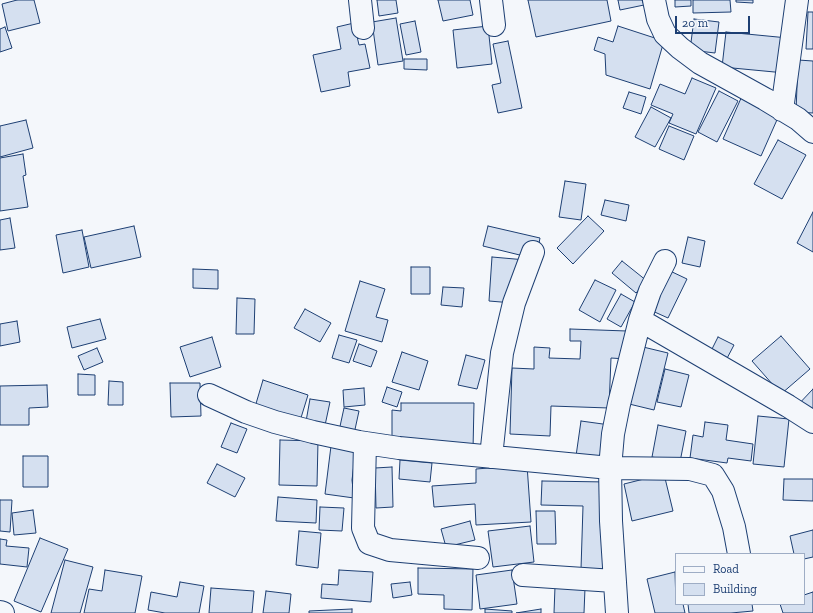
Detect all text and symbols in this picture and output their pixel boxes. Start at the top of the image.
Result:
scale bar [677,8,752,34]
text: 20 m [682,16,708,30]
legend [675,553,805,605]
text: Road [713,562,739,576]
text: Building [713,582,757,596]

